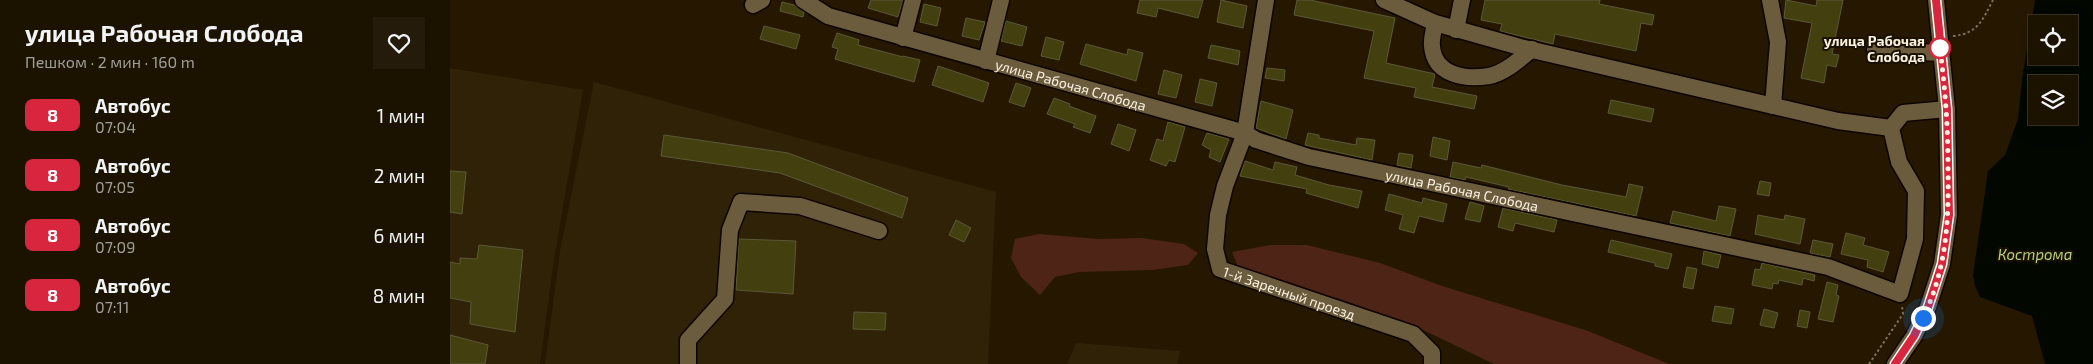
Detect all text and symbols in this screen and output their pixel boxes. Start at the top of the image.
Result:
map controls [2028,15,2078,125]
button: locate [2028,15,2078,65]
button: heart [373,17,425,69]
text: улица Рабочая Слобода [25,18,303,47]
place label: улица Рабочая Слобода [1824,32,1925,65]
marker: улица Рабочая Слобода [1929,37,1951,59]
text: Пешком · 2 мин · 160 m [25,52,195,71]
street label: улица Рабочая Слобода [994,55,1148,113]
button: layers [2028,75,2078,125]
text: Автобус [95,94,171,117]
text: 8 [47,104,58,126]
text: 1 мин [377,104,425,127]
text: 07:04 [95,117,136,136]
text: Автобус [95,154,171,177]
text: 8 [47,164,58,186]
text: 2 мин [374,164,425,187]
street label: улица Рабочая Слобода [1384,165,1540,214]
text: 07:05 [95,177,135,196]
text: Автобус [95,214,171,237]
text: 8 [47,224,58,246]
text: 6 мин [373,224,425,247]
text: 07:09 [95,237,135,256]
water label: Кострома [1998,245,2072,263]
street label: 1-й Заречный проезд [1221,262,1358,322]
text: Автобус [95,274,171,297]
text: 8 [47,284,58,306]
text: 8 мин [373,284,425,307]
text: 07:11 [95,297,129,316]
your location [1911,306,1936,331]

